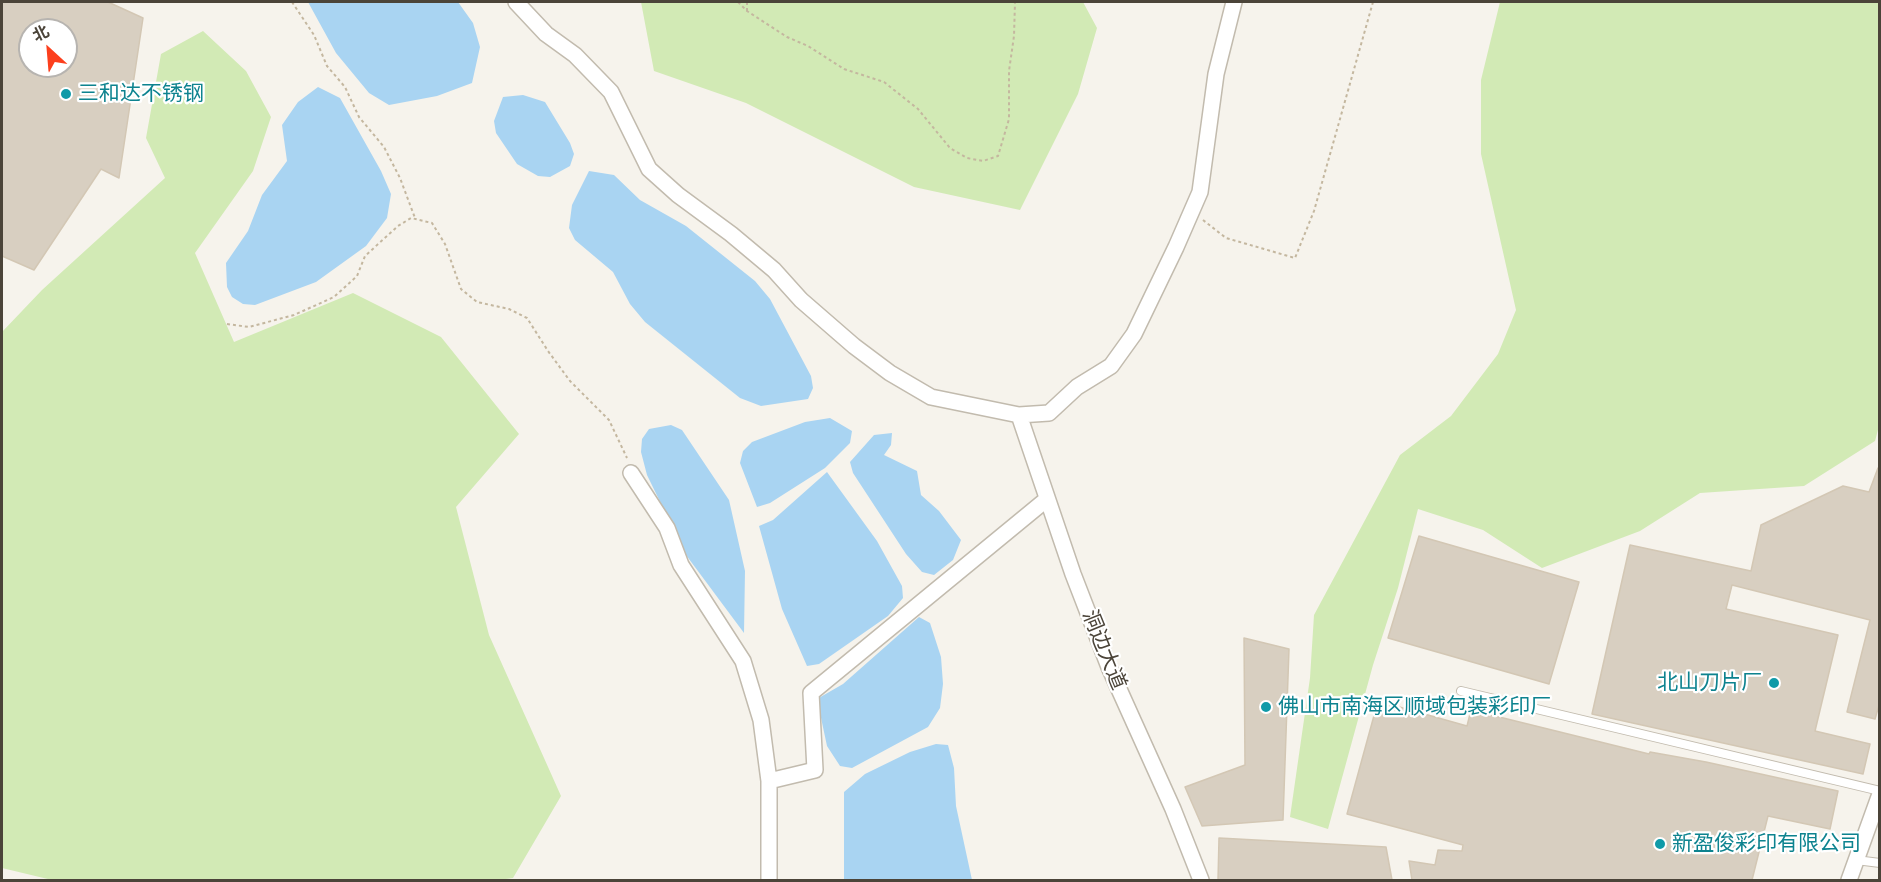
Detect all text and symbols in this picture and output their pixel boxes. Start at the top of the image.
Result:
north arrow [18,18,78,78]
text: 北 [29,21,52,45]
place label: 三和达不锈钢 [78,81,204,107]
marker: 三和达不锈钢 [59,87,73,101]
street label: 洞边大道 [1077,606,1131,694]
place label: 北山刀片厂 [1657,670,1762,696]
marker: 北山刀片厂 [1767,676,1781,690]
place label: 佛山市南海区顺域包装彩印厂 [1278,694,1551,720]
marker: 佛山市南海区顺域包装彩印厂 [1259,700,1273,714]
place label: 新盈俊彩印有限公司 [1672,831,1861,857]
marker: 新盈俊彩印有限公司 [1653,837,1667,851]

